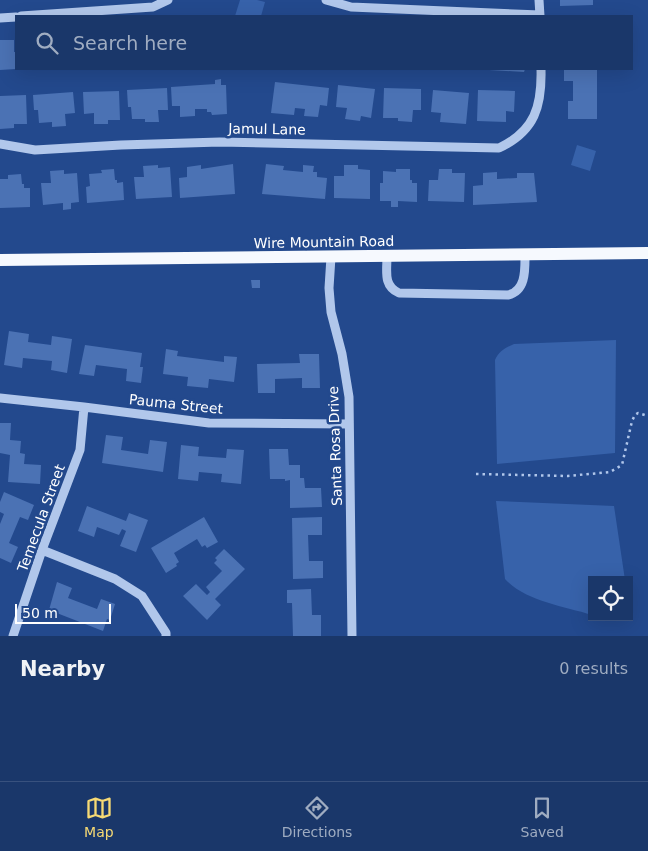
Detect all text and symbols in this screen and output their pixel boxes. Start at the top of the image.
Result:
search box [15,15,633,70]
icon: search [33,29,61,57]
text: Search here [73,32,187,54]
street label: Jamul Lane [227,120,306,138]
street label: Wire Mountain Road [253,233,395,251]
street label: Santa Rosa Drive [325,386,345,506]
street label: Pauma Street [128,391,224,417]
street label: Temecula Street [14,462,68,575]
map controls [588,576,633,621]
button: locate [588,576,633,621]
scale bar [15,601,111,624]
text: 50 m [22,605,58,621]
text: Nearby [20,657,105,681]
text: 0 results [559,659,628,678]
tab: Map [84,794,114,840]
tab: Directions [282,794,352,840]
tab: Saved [521,794,564,840]

